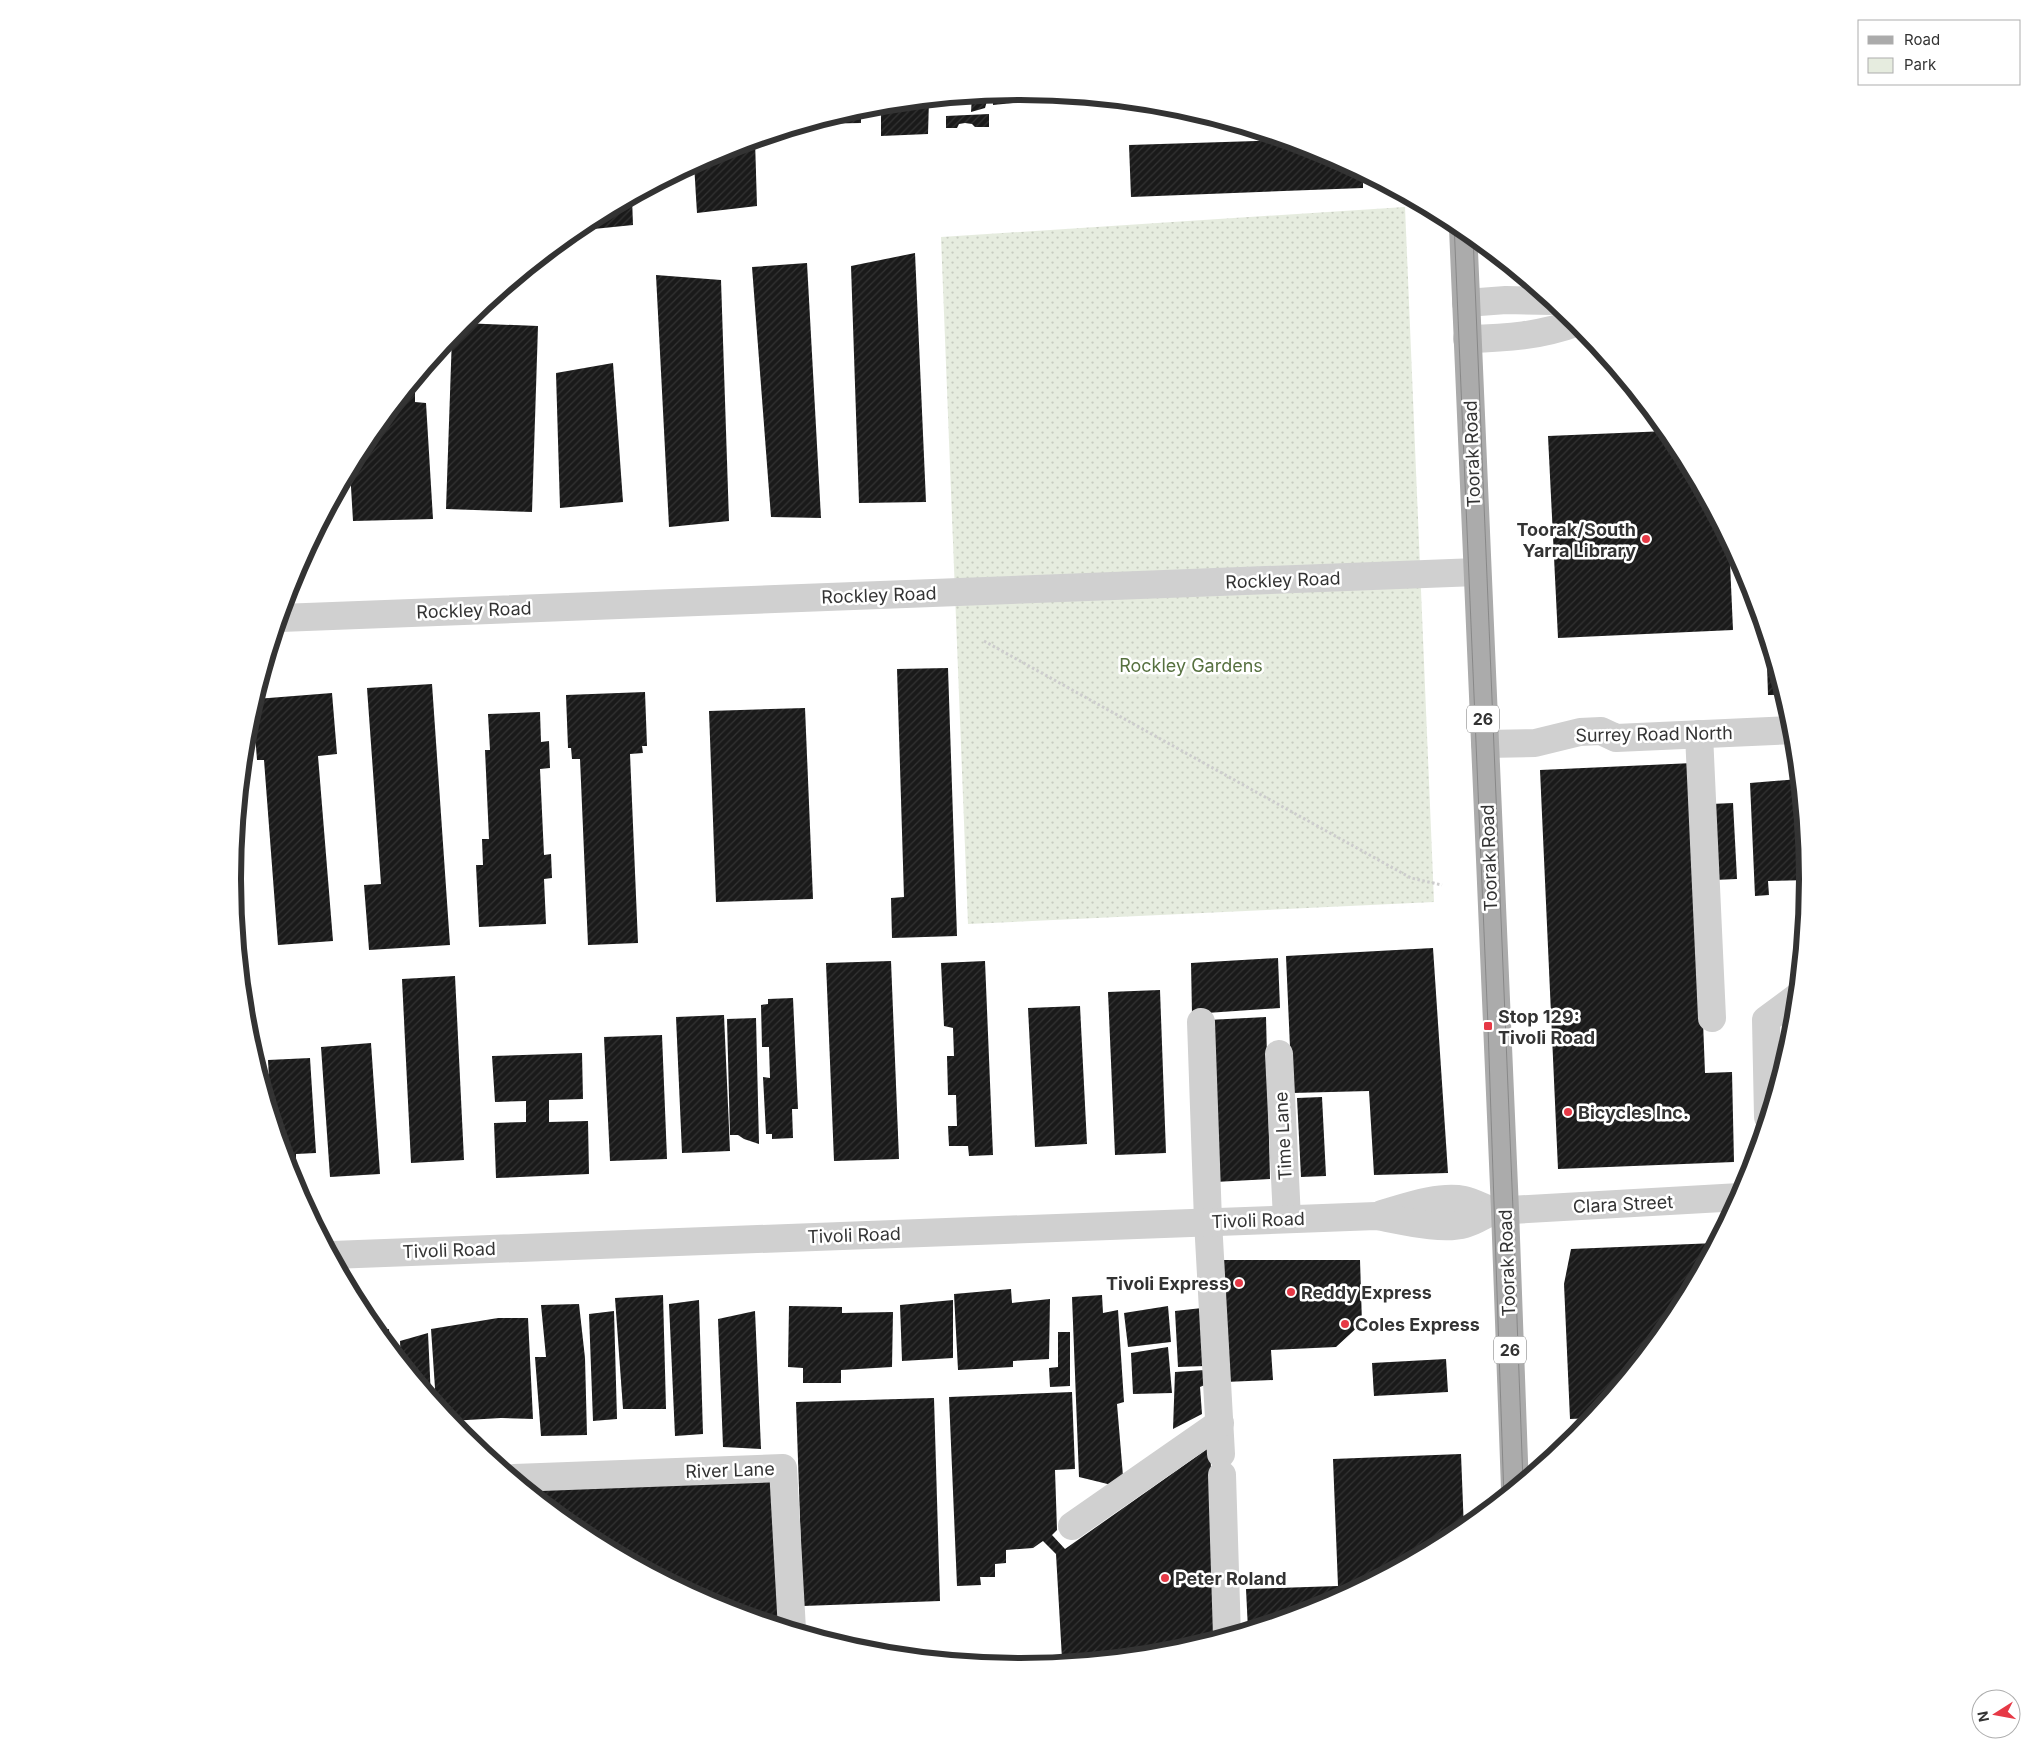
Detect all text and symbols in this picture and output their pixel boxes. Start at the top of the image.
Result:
legend [1858,20,2021,85]
text: Road [1904,30,1940,49]
text: Park [1904,55,1937,74]
street label: Toorak Road [1460,400,1484,508]
place label: Toorak/South Yarra Library [1516,519,1636,561]
marker: Toorak/South Yarra Library [1640,533,1652,545]
street label: Rockley Road [1225,567,1341,593]
street label: Rockley Road [821,582,937,608]
street label: Rockley Road [416,597,532,623]
park label: Rockley Gardens [1119,655,1263,676]
road number: 26 [1467,706,1499,732]
street label: Surrey Road North [1575,722,1733,746]
street label: Toorak Road [1477,804,1501,912]
place label: Stop 129: Tivoli Road [1498,1006,1595,1048]
marker: Stop 129: Tivoli Road [1482,1020,1494,1032]
street label: Time Lane [1270,1091,1296,1181]
place label: Bicycles Inc. [1578,1102,1689,1123]
marker: Bicycles Inc. [1562,1106,1574,1118]
street label: Clara Street [1572,1191,1674,1217]
street label: Tivoli Road [1211,1208,1305,1232]
street label: Toorak Road [1495,1209,1519,1317]
street label: Tivoli Road [807,1223,901,1247]
street label: Tivoli Road [402,1238,496,1262]
place label: Tivoli Express [1106,1273,1229,1294]
marker: Tivoli Express [1233,1277,1245,1289]
place label: Reddy Express [1301,1282,1432,1303]
marker: Reddy Express [1285,1286,1297,1298]
place label: Coles Express [1355,1314,1480,1335]
marker: Coles Express [1339,1318,1351,1330]
road number: 26 [1494,1336,1526,1364]
street label: River Lane [685,1458,775,1482]
place label: Peter Roland [1175,1568,1287,1589]
marker: Peter Roland [1159,1572,1171,1584]
north arrow [1971,1689,2021,1739]
text: N [1973,1710,1992,1723]

